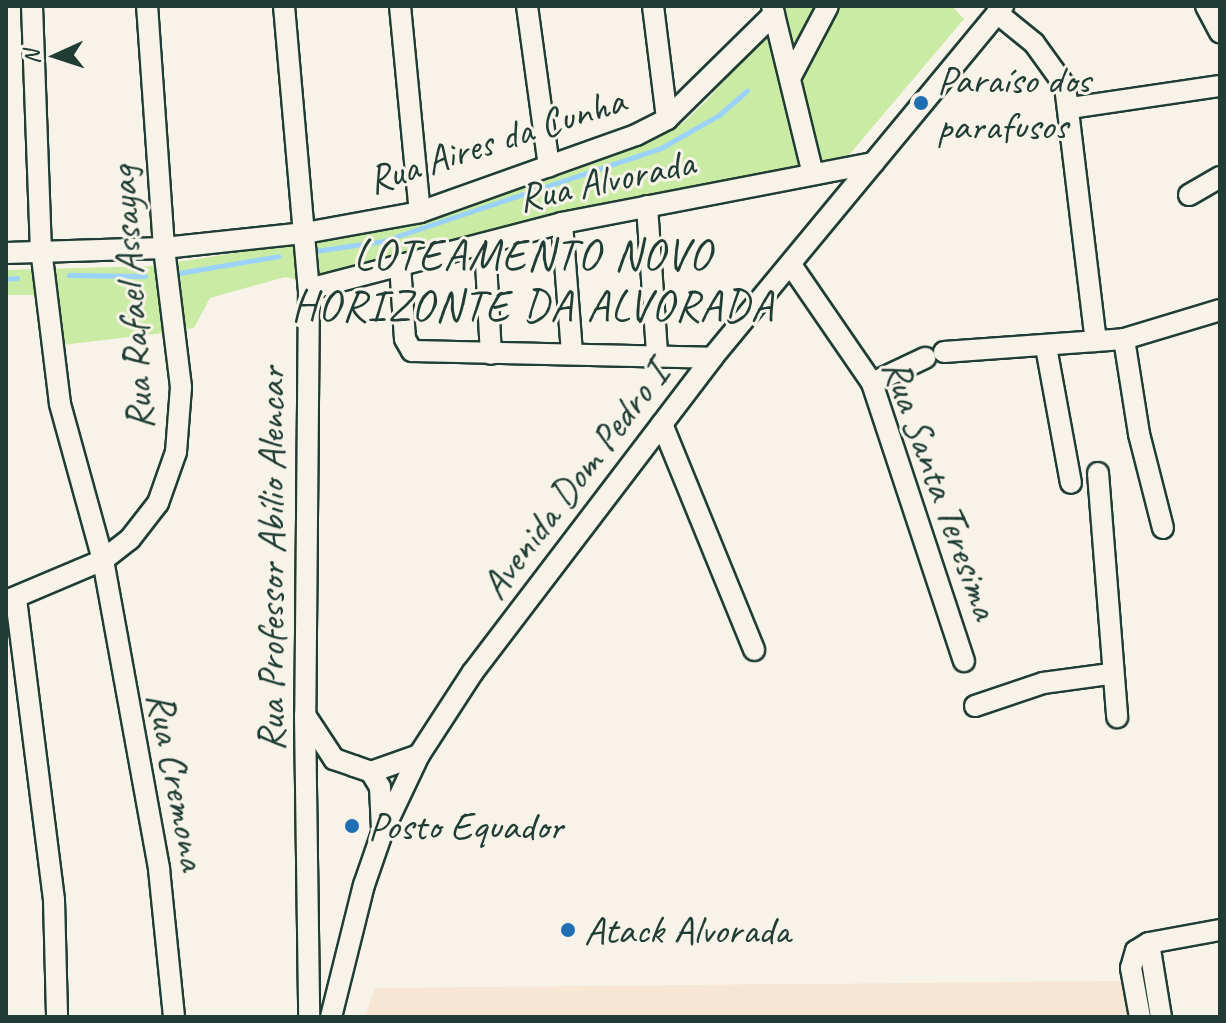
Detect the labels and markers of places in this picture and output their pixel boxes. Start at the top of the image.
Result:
place label: Paraíso dos parafusos [937,56,1090,150]
marker: Paraíso dos parafusos [912,94,930,112]
place label: Posto Equador [368,802,561,850]
marker: Posto Equador [343,817,361,835]
place label: Atack Alvorada [584,906,790,954]
marker: Atack Alvorada [559,921,577,939]

